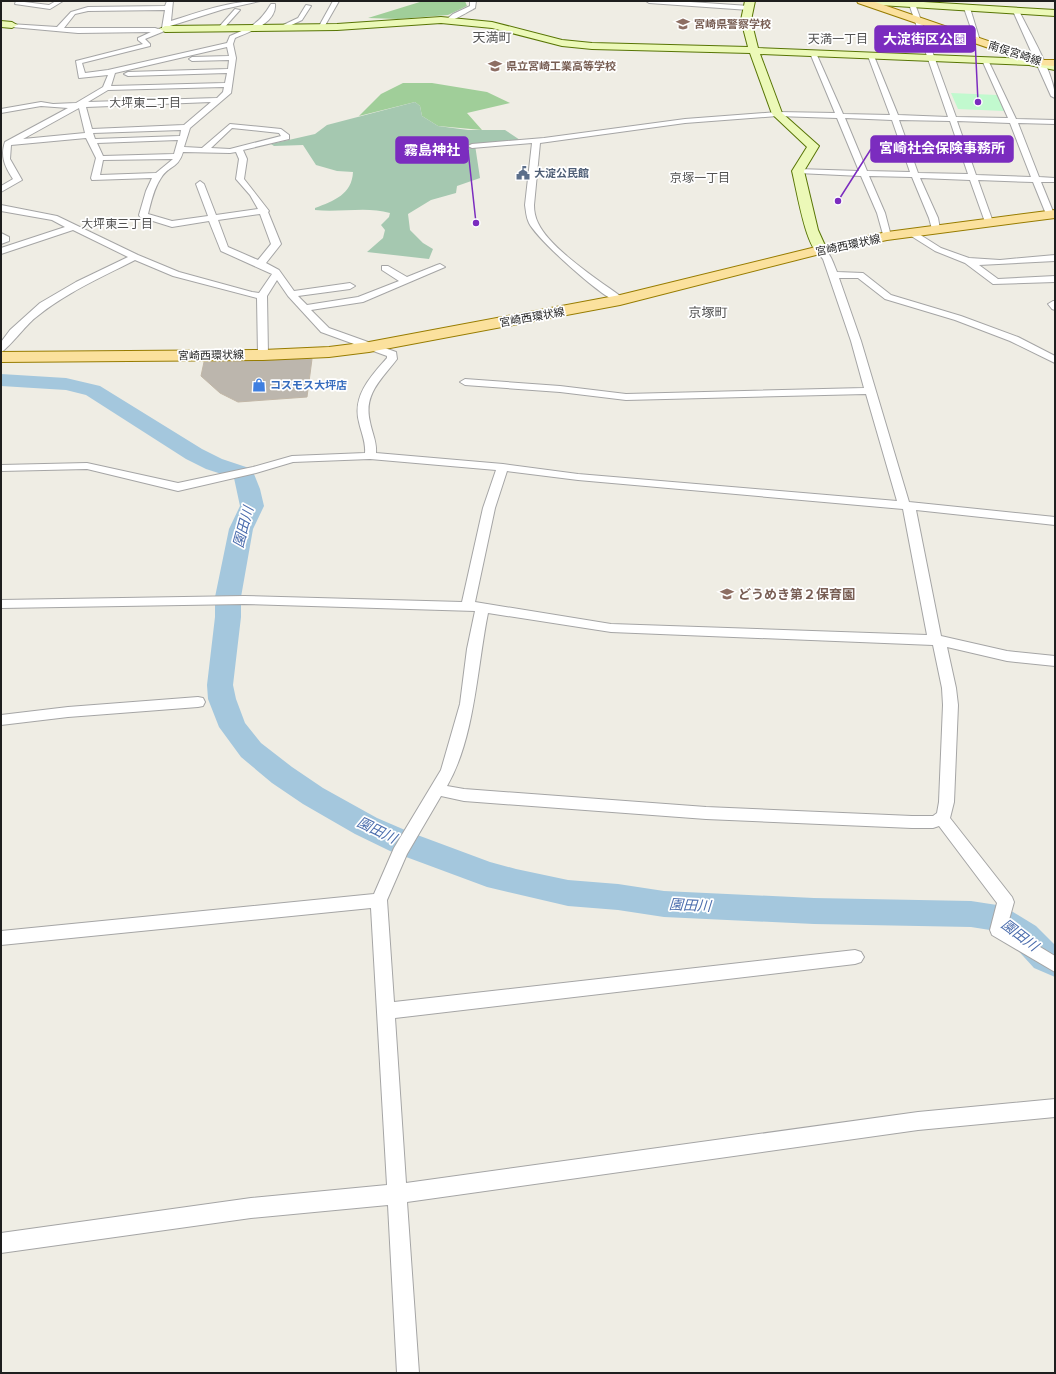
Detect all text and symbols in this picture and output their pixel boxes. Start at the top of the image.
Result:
school or university icon: 宮崎県警察学校 [675,16,691,32]
place label: 宮崎県警察学校 [694,18,771,30]
callout: 大淀街区公園 [875,26,975,52]
district label: 天満町 [472,30,512,45]
text: 大淀街区公園 [883,31,967,47]
district label: 天満一丁目 [808,32,868,46]
street label: 南俣宮崎線 [987,39,1043,67]
school or university icon: 県立宮崎工業高等学校 [487,58,503,74]
place label: 県立宮崎工業高等学校 [506,60,616,72]
district label: 大坪東二丁目 [109,96,181,110]
callout: 宮崎社会保険事務所 [871,136,1013,162]
callout: 霧島神社 [396,137,468,163]
text: 宮崎社会保険事務所 [879,140,1005,156]
text: 霧島神社 [404,142,460,158]
public building icon: 大淀公民館 [515,165,531,181]
place label: 大淀公民館 [534,167,589,179]
district label: 京塚一丁目 [670,171,730,185]
district label: 大坪東三丁目 [81,217,153,231]
street label: 宮崎西環状線 [814,232,882,258]
street label: 宮崎西環状線 [498,305,566,329]
district label: 京塚町 [688,305,728,320]
street label: 宮崎西環状線 [178,348,244,362]
shop icon: コスモス大坪店 [251,377,267,393]
place label: コスモス大坪店 [270,379,347,391]
water label: 園田川 [230,503,257,549]
school or university icon: どうめき第２保育園 [719,586,735,602]
place label: どうめき第２保育園 [738,587,855,602]
water label: 園田川 [355,814,401,847]
water label: 園田川 [669,896,713,914]
water label: 園田川 [998,916,1043,955]

